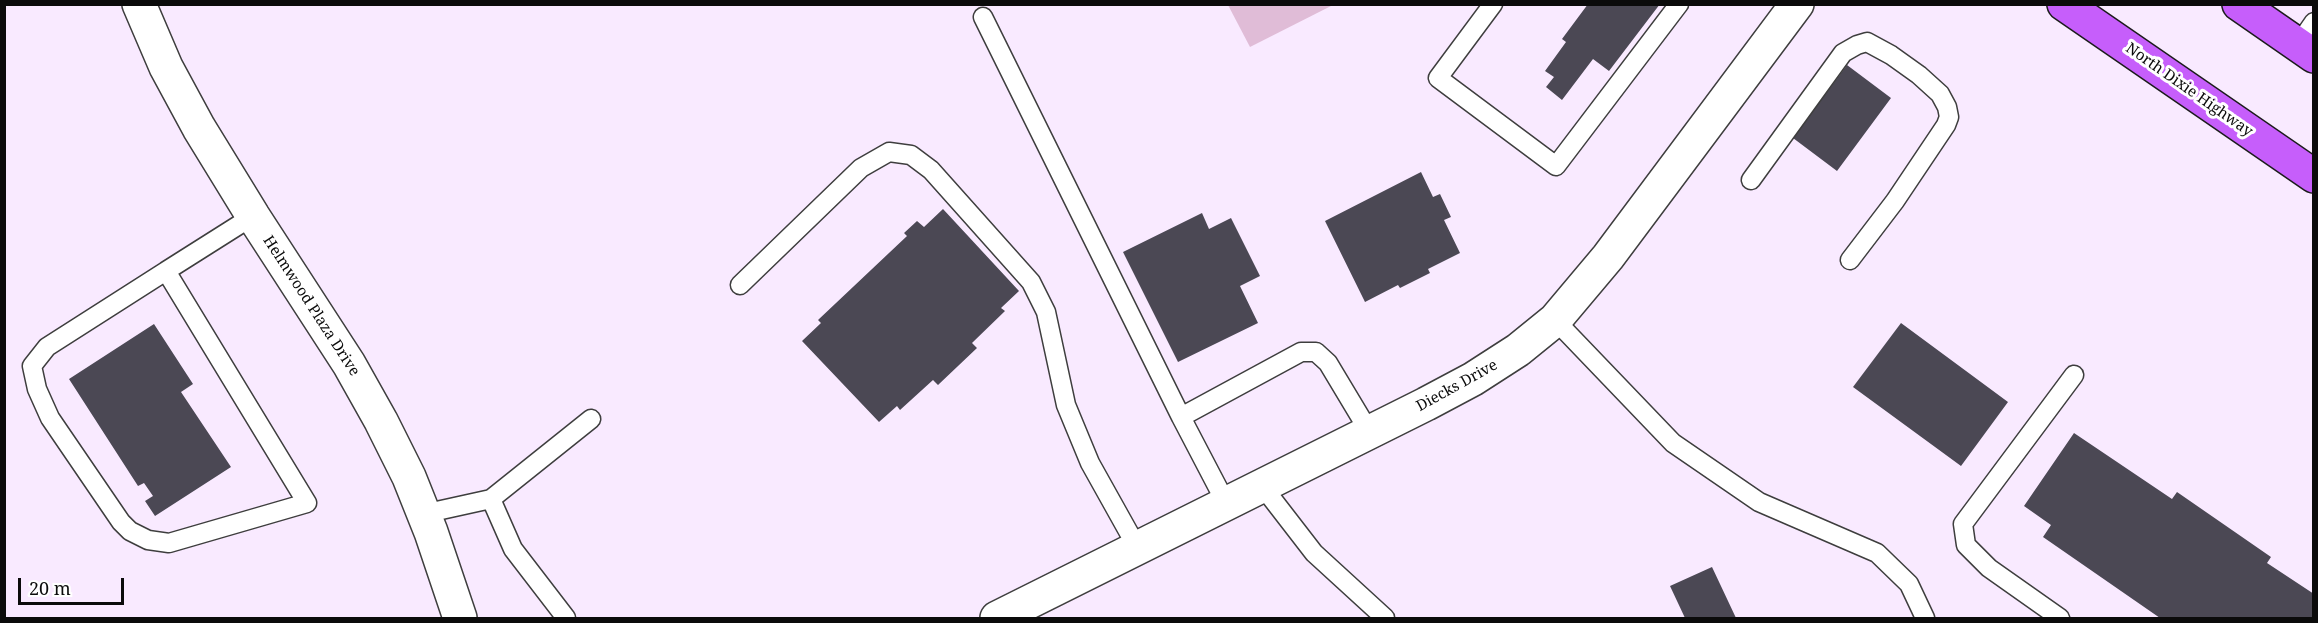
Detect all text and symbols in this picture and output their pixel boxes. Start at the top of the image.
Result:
street label: North Dixie Highway [2122,39,2256,141]
street label: Helmwood Plaza Drive [259,232,363,380]
street label: Diecks Drive [1413,356,1501,416]
scale bar [21,566,128,604]
text: 20 m [29,576,71,600]

